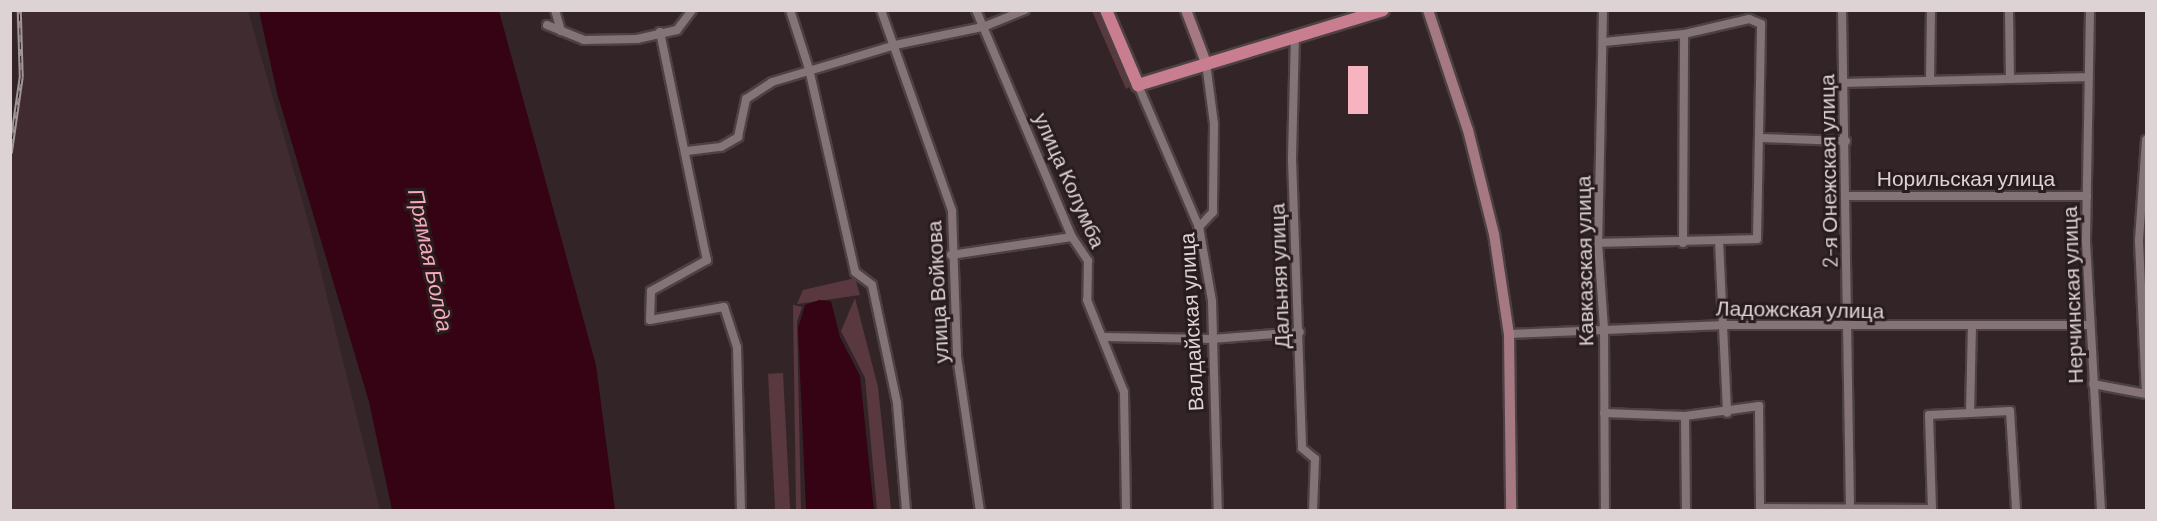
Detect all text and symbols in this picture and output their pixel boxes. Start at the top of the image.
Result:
street label: 2-я Онежская улица [1814,74,1842,268]
street label: улица Колумба [1029,108,1111,252]
street label: Норильская улица [1877,165,2055,191]
street label: Кавказская улица [1570,175,1598,347]
water label: Прямая Болда [403,186,459,334]
street label: Дальняя улица [1264,203,1294,349]
street label: Нерчинская улица [2056,206,2088,384]
street label: улица Войкова [921,220,953,364]
street label: Валдайская улица [1174,232,1208,412]
street label: Ладожская улица [1716,295,1884,323]

